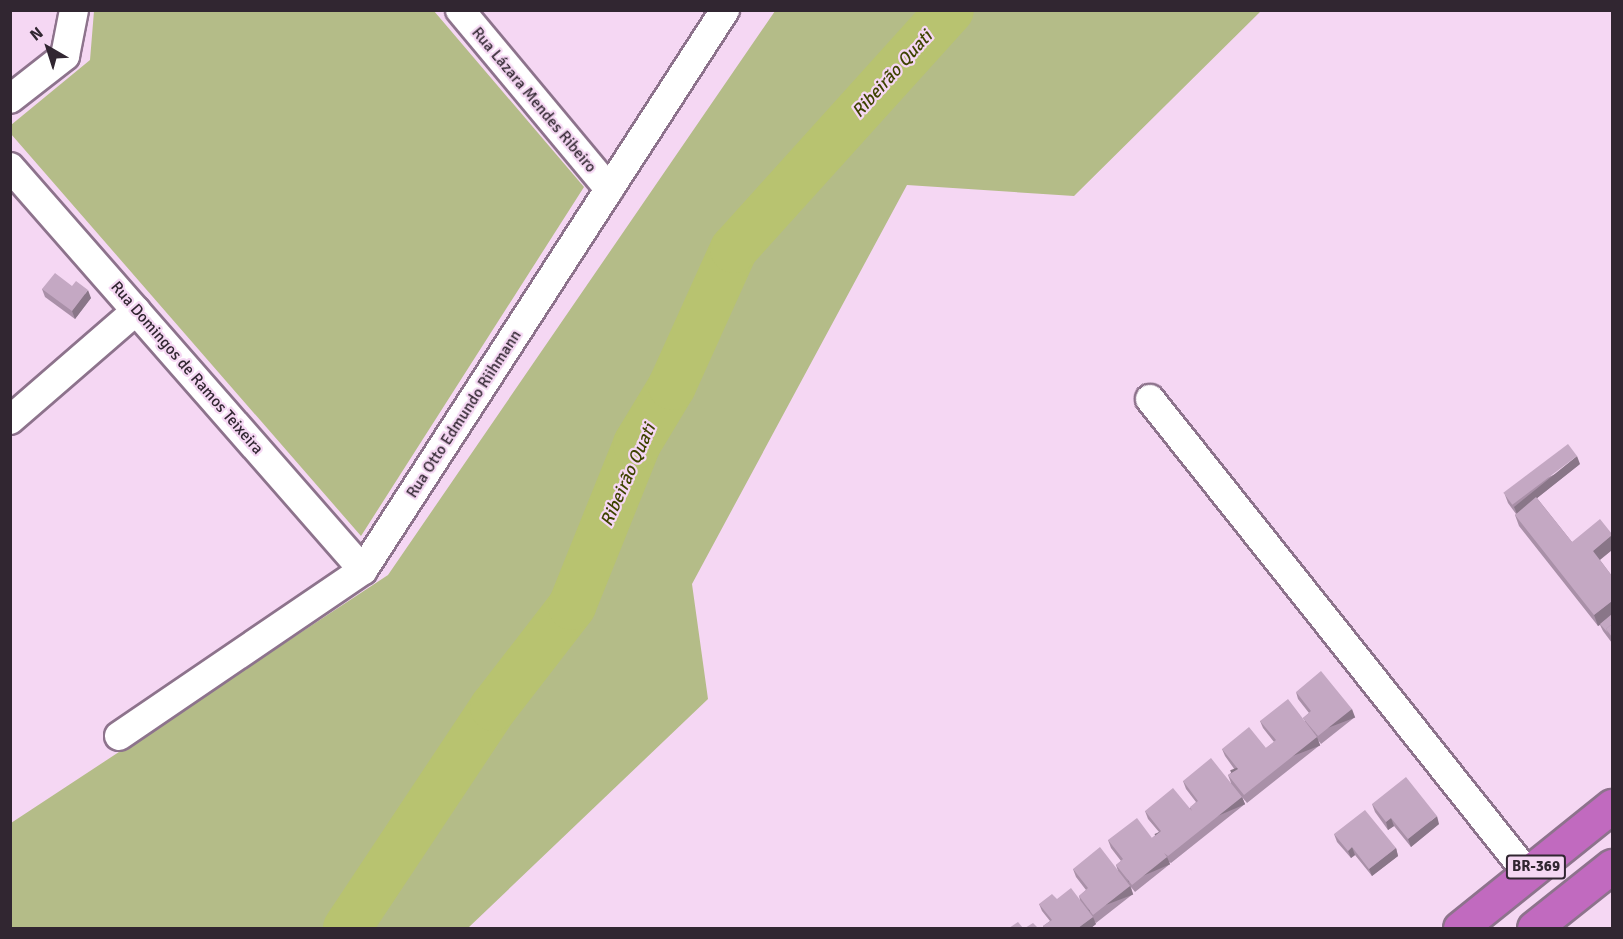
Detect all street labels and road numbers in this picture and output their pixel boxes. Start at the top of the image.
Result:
street label: Rua Lázara Mendes Ribeiro [468,23,600,177]
street label: Rua Domingos de Ramos Teixeira [107,278,267,458]
street label: Rua Otto Edmundo Riihmann [402,326,526,502]
road number: BR-369 [1504,855,1568,879]

